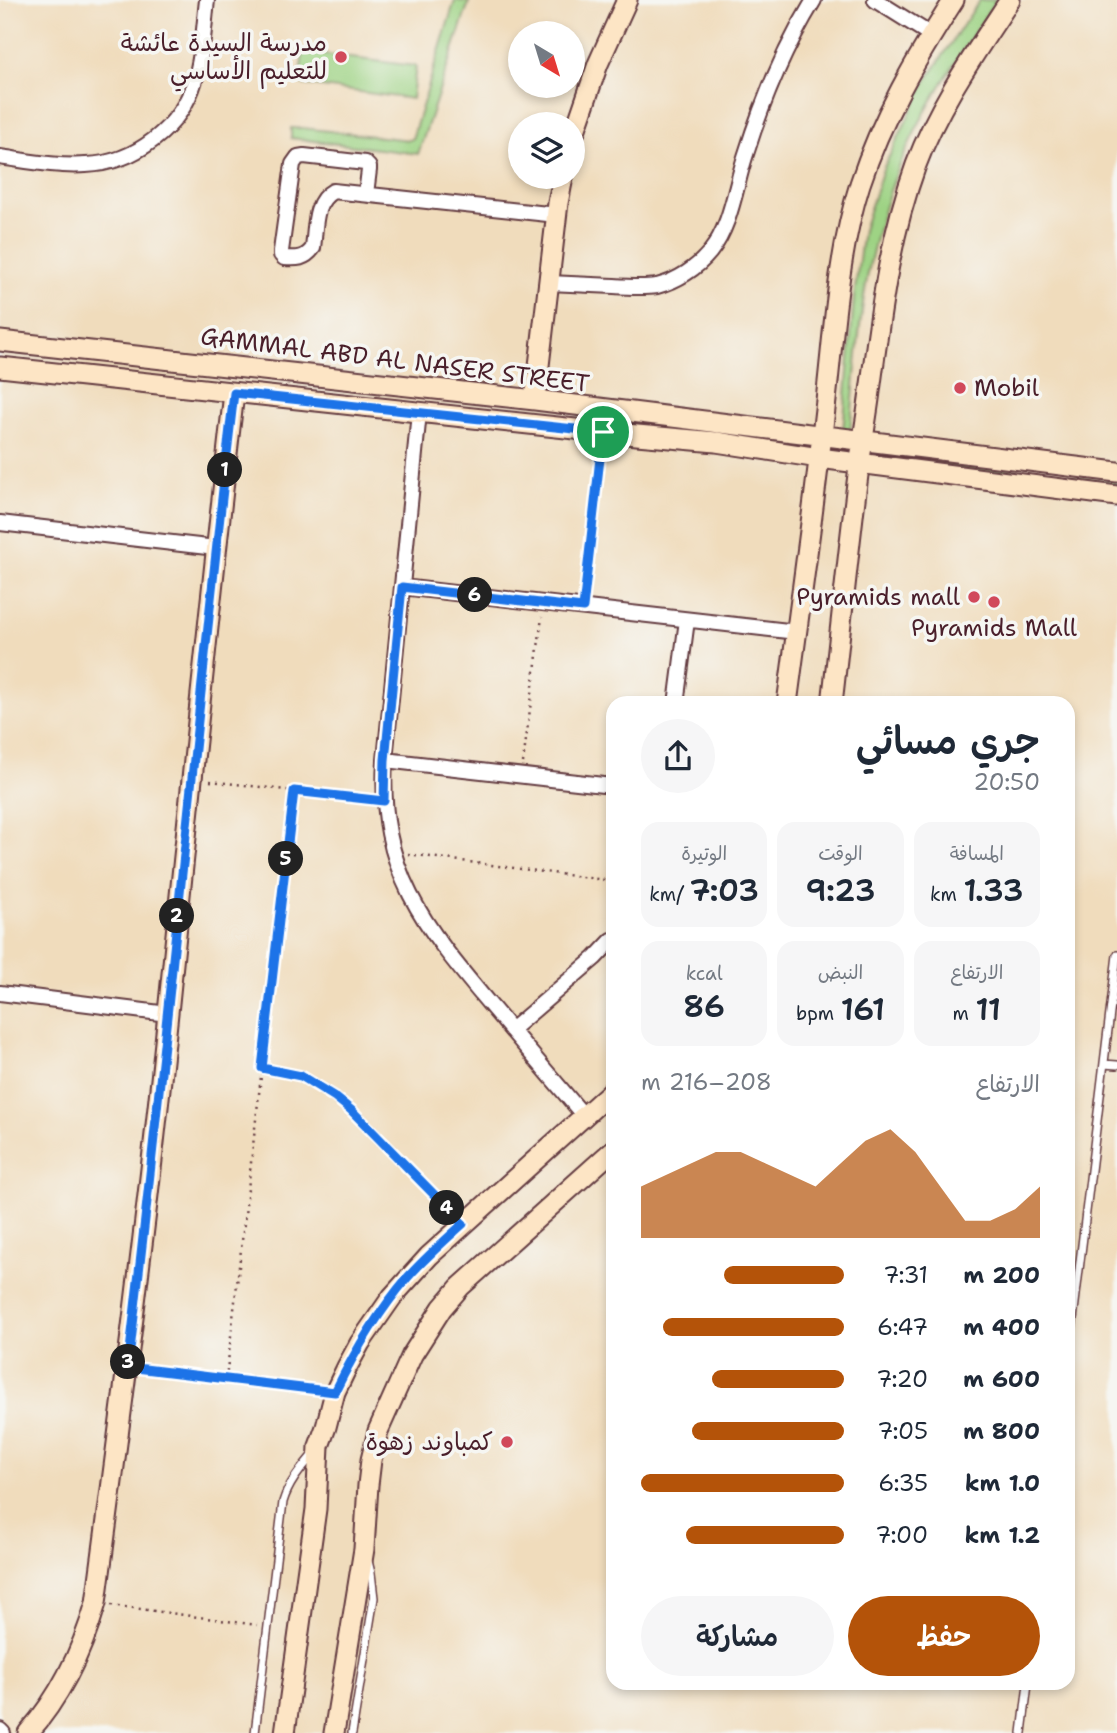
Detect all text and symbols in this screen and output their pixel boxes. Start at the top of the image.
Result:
north arrow [508,21,584,98]
map controls [508,21,585,189]
place label: مدرسة السيدة عائشة للتعليم الأساسي [121,27,327,92]
marker: مدرسة السيدة عائشة للتعليم الأساسي [333,49,349,65]
button: layers [508,112,585,189]
street label: GAMMAL ABD AL NASER STREET [199,320,591,400]
place label: Mobil [974,372,1040,404]
marker: Mobil [952,380,968,396]
pin [573,402,633,462]
icon: arrive [584,413,622,451]
pin: 1 [208,452,243,488]
text: 1 [220,457,229,482]
pin: 6 [458,578,492,612]
place label: Pyramids mall [796,581,961,613]
text: 6 [468,582,481,607]
marker: Pyramids mall [966,589,982,605]
marker: Pyramids Mall [986,594,1002,610]
place label: Pyramids Mall [911,612,1078,644]
text: جري مسائي [856,715,1040,766]
button: share [641,719,715,793]
text: 20:50 [973,767,1040,797]
text: الوتيرة [681,841,727,866]
text: الوقت [818,841,863,866]
text: المسافة [950,841,1004,866]
pin: 5 [268,842,304,876]
text: 5 [280,846,291,871]
text: 7:03 [689,870,759,911]
text: 9:23 [806,870,875,911]
text: 1.33 [963,870,1024,911]
text: /km [649,882,689,907]
text: km [930,882,963,907]
pin: 2 [160,898,194,934]
text: 2 [170,903,183,928]
text: النبض [818,960,863,985]
text: الارتفاع [950,960,1003,985]
text: kcal [686,961,723,986]
text: 86 [683,986,725,1027]
text: 161 [841,989,885,1030]
text: 11 [975,989,1001,1030]
text: bpm [796,1001,841,1026]
text: m [953,1001,975,1026]
text: 208–216 m [641,1067,772,1097]
text: الارتفاع [976,1069,1040,1099]
pin: 4 [430,1190,464,1226]
text: 4 [440,1195,453,1220]
text: 7:31 [883,1260,928,1290]
text: 200 m [963,1260,1040,1290]
text: 6:47 [877,1312,928,1342]
text: 400 m [963,1312,1040,1342]
pin: 3 [110,1344,146,1380]
text: 3 [121,1349,134,1374]
text: 7:20 [876,1364,928,1394]
text: 600 m [963,1364,1040,1394]
text: 7:05 [877,1416,928,1446]
text: 800 m [963,1416,1040,1446]
place label: كمباوند زهوة [366,1426,493,1458]
marker: كمباوند زهوة [499,1434,515,1450]
text: 6:35 [878,1468,928,1498]
text: 1.0 km [965,1468,1040,1498]
text: 7:00 [875,1520,928,1550]
text: 1.2 km [964,1520,1040,1550]
button: مشاركة [641,1596,834,1676]
button: حفظ [848,1596,1040,1676]

